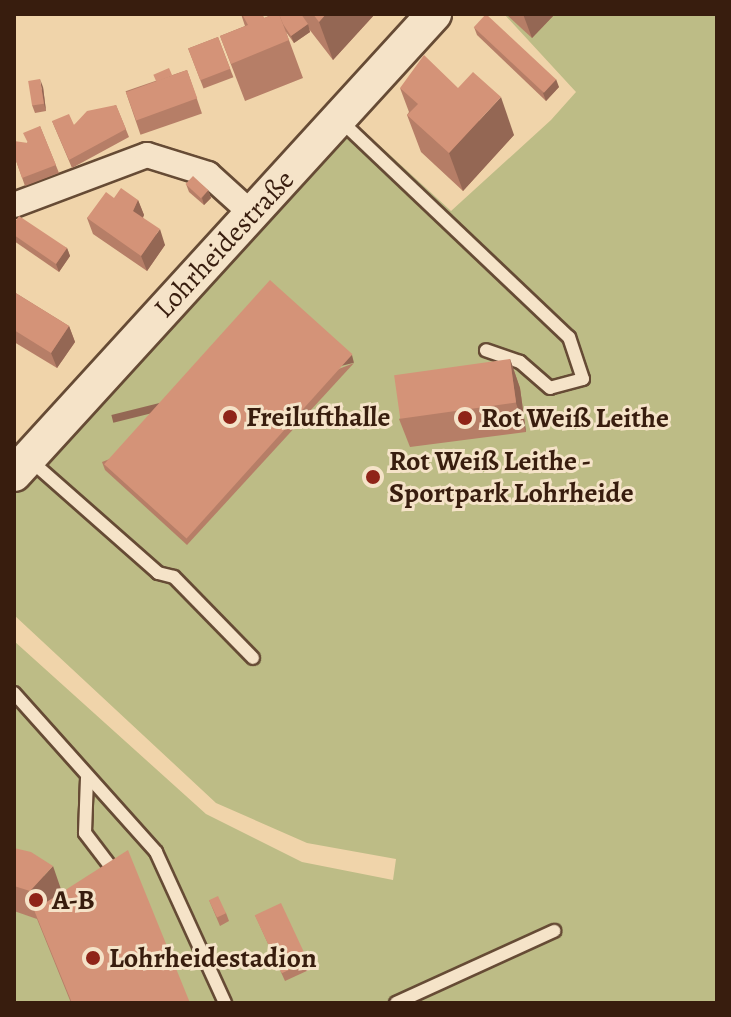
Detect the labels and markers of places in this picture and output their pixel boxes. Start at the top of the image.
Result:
place label: Freilufthalle [246,400,390,434]
place label: Rot Weiß Leithe [481,401,669,435]
marker: Freilufthalle [221,408,239,426]
marker: Rot Weiß Leithe [456,409,474,427]
place label: Rot Weiß Leithe - Sportpark Lohrheide [389,444,634,510]
marker: Rot Weiß Leithe - Sportpark Lohrheide [364,468,382,486]
place label: A-B [52,883,95,917]
marker: A-B [27,891,45,909]
place label: Lohrheidestadion [109,941,317,975]
marker: Lohrheidestadion [84,949,102,967]

